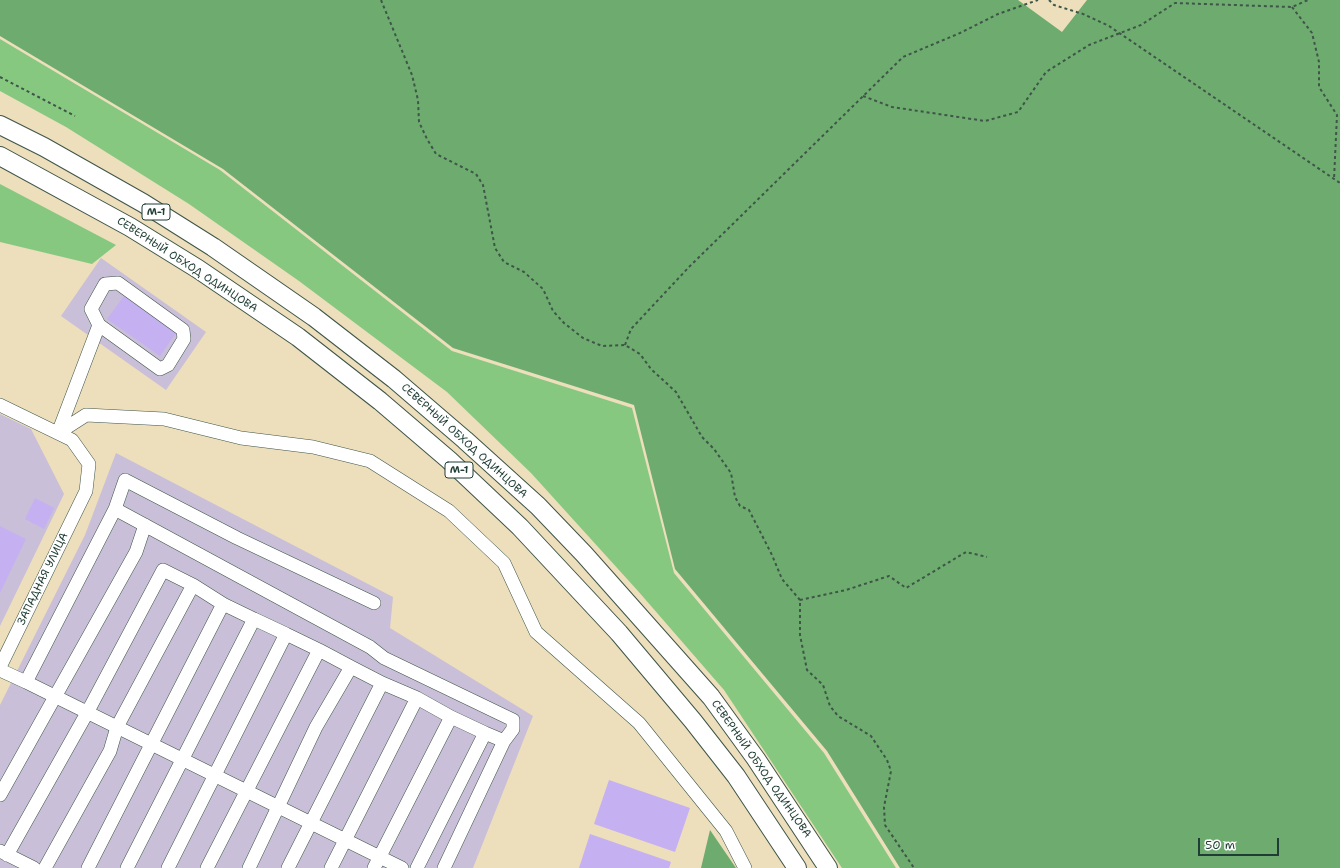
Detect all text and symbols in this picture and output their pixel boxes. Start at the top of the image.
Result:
road number: М-1 [142,204,170,220]
street label: СЕВЕРНЫЙ ОБХОД ОДИНЦОВА [114,215,260,315]
street label: СЕВЕРНЫЙ ОБХОД ОДИНЦОВА [398,381,530,501]
road number: М-1 [445,462,473,478]
street label: ЗАПАДНАЯ УЛИЦА [15,531,71,627]
street label: СЕВЕРНЫЙ ОБХОД ОДИНЦОВА [708,698,814,840]
scale bar [1200,830,1281,856]
text: 50 m [1205,837,1235,853]

